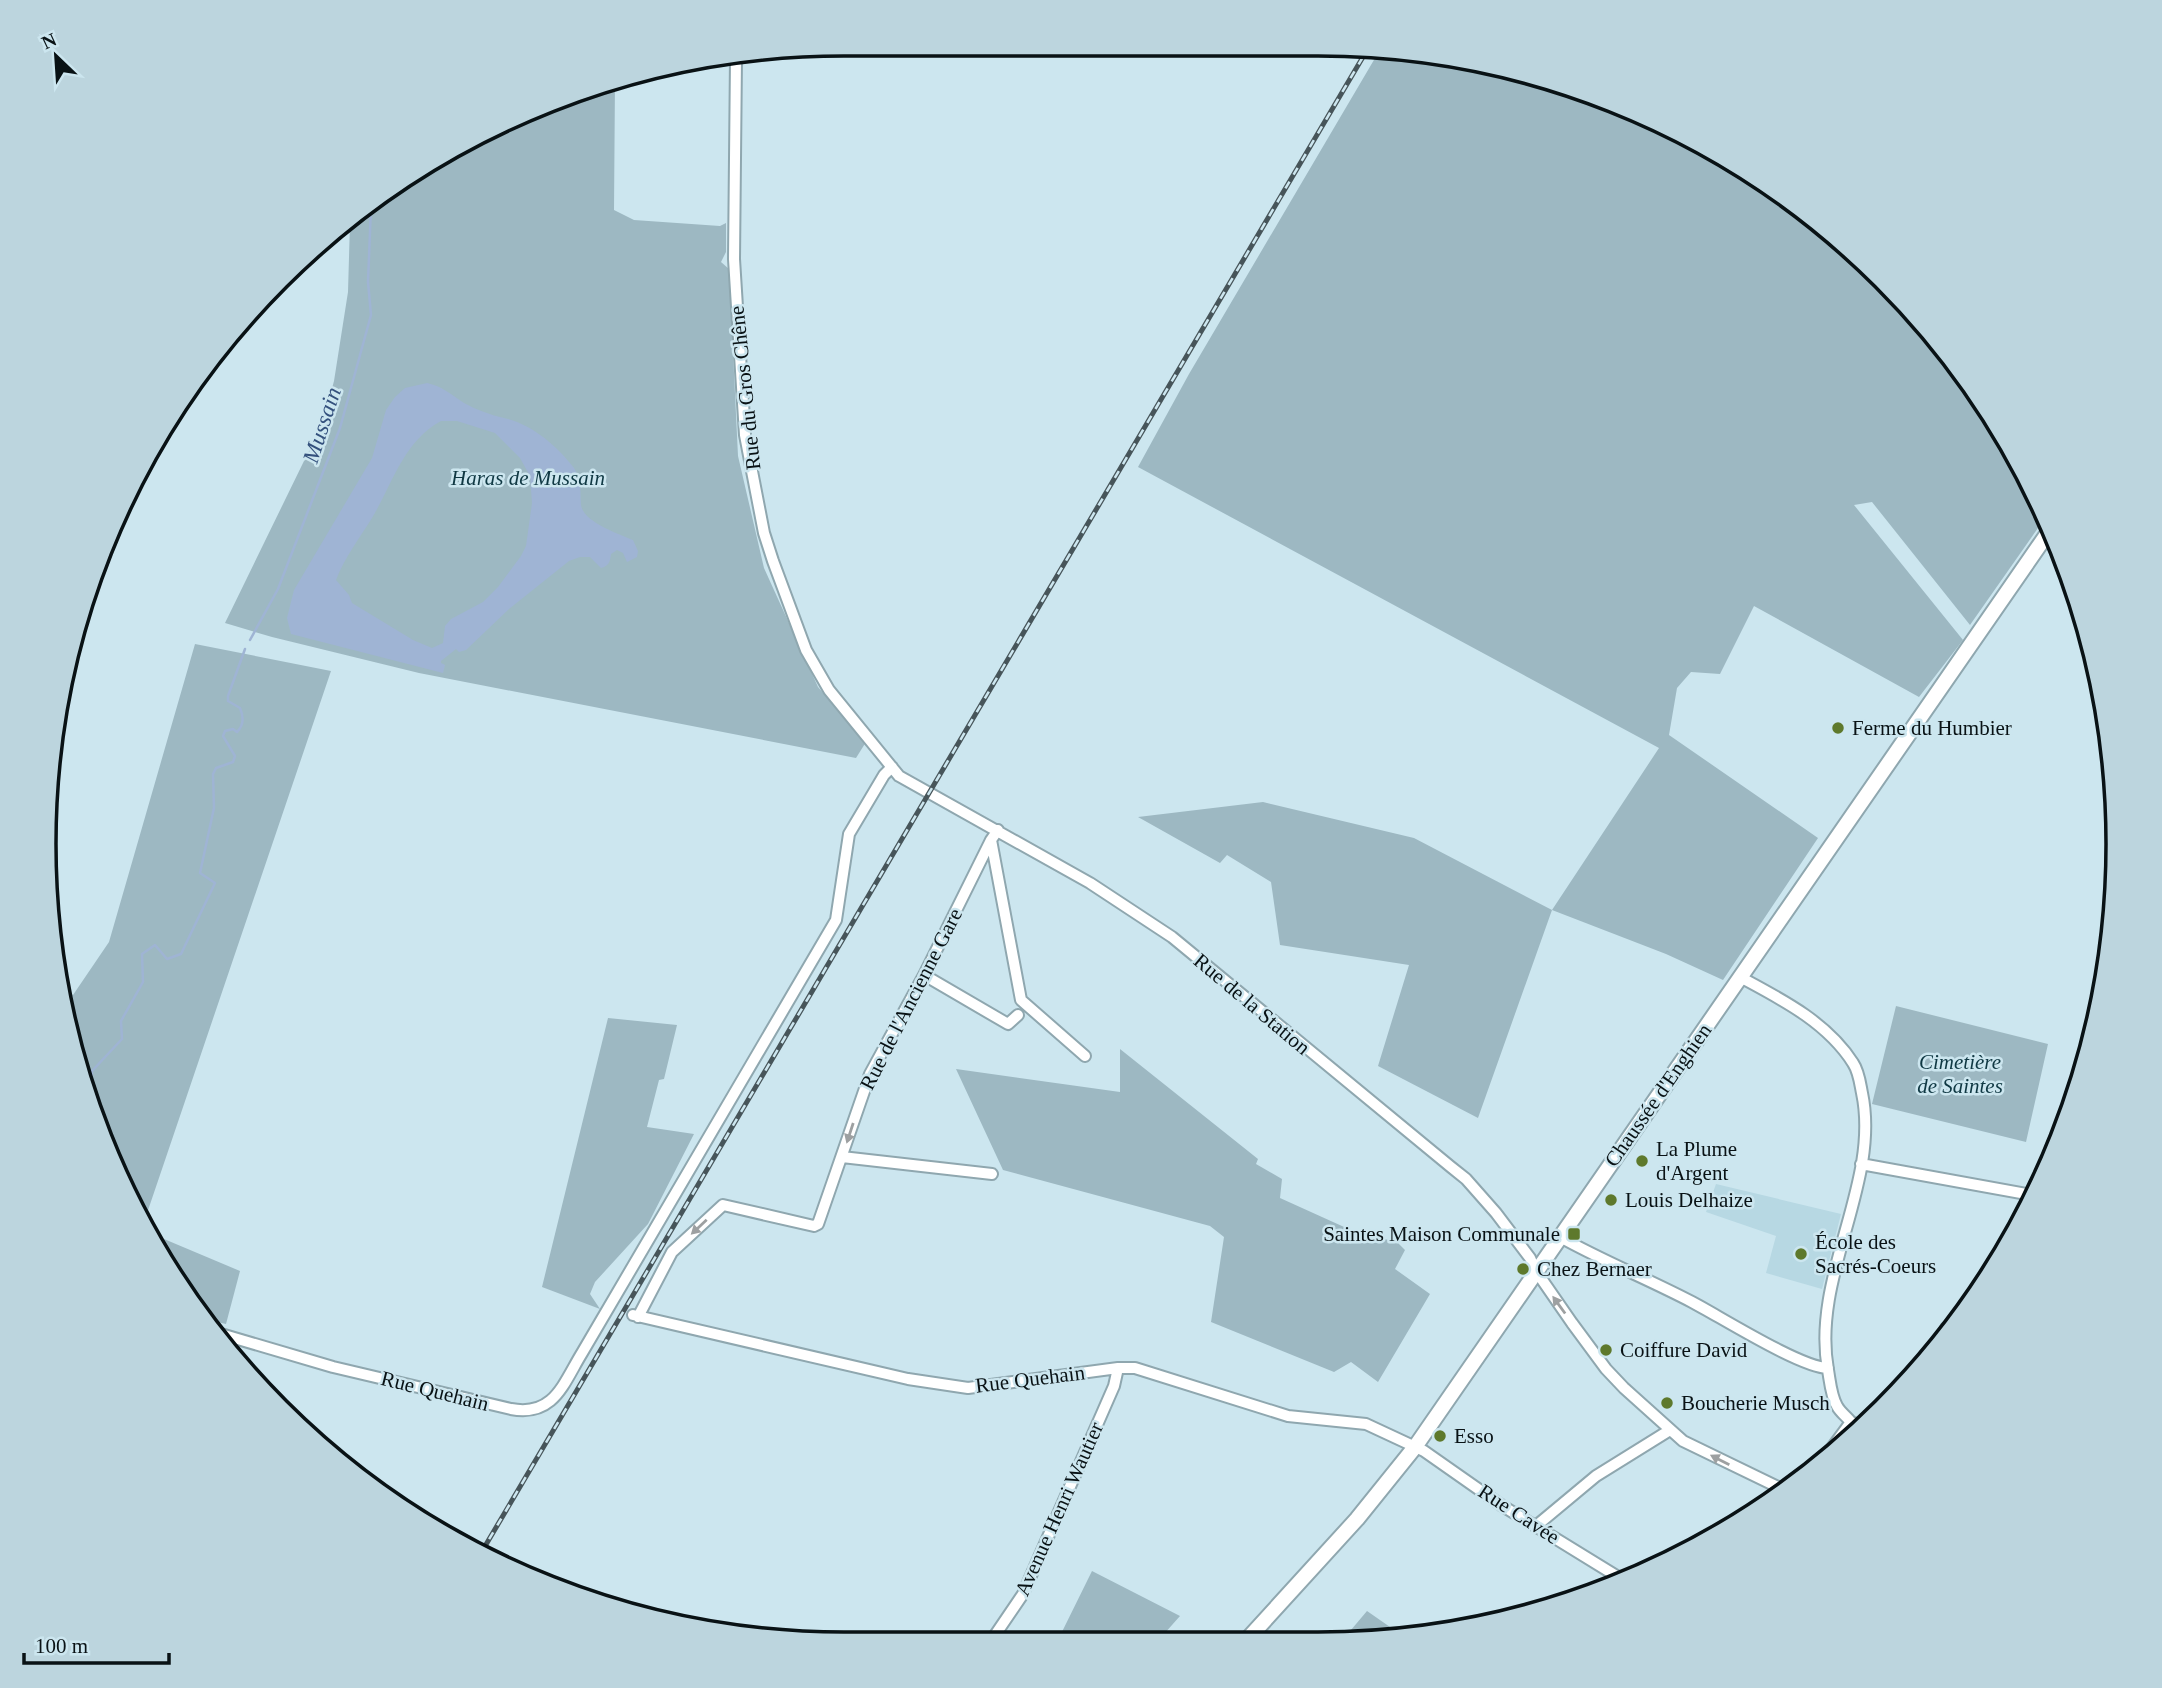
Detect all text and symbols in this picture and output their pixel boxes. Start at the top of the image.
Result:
north arrow [21,21,91,91]
text: N [38,29,60,53]
street label: Rue du Gros Chêne [724,305,766,471]
water label: Mussain [298,384,346,467]
park label: Haras de Mussain [450,466,605,490]
place label: Ferme du Humbier [1852,716,2012,740]
marker: Ferme du Humbier [1830,720,1846,736]
street label: Rue de l'Ancienne Gare [855,904,967,1094]
street label: Rue de la Station [1189,949,1315,1060]
street label: Chaussée d'Enghien [1600,1019,1717,1171]
park label: Cimetière de Saintes [1917,1050,2003,1098]
one-way arrow [844,1122,855,1143]
place label: La Plume d'Argent [1656,1137,1737,1185]
marker: La Plume d'Argent [1634,1153,1650,1169]
place label: Louis Delhaize [1625,1188,1753,1212]
marker: Louis Delhaize [1603,1192,1619,1208]
one-way arrow [690,1219,708,1235]
place label: Saintes Maison Communale [1323,1222,1560,1246]
marker: Saintes Maison Communale [1566,1226,1582,1242]
place label: École des Sacrés-Coeurs [1815,1230,1936,1278]
marker: École des Sacrés-Coeurs [1793,1246,1809,1262]
place label: Chez Bernaer [1537,1257,1652,1281]
marker: Chez Bernaer [1515,1261,1531,1277]
one-way arrow [1552,1296,1566,1314]
place label: Coiffure David [1620,1338,1748,1362]
marker: Coiffure David [1598,1342,1614,1358]
street label: Rue Quehain [974,1360,1087,1398]
street label: Rue Quehain [379,1366,492,1416]
place label: Boucherie Musch [1681,1391,1830,1415]
marker: Boucherie Musch [1659,1395,1675,1411]
street label: Avenue Henri Wautier [1010,1418,1108,1600]
place label: Esso [1454,1424,1494,1448]
marker: Esso [1432,1428,1448,1444]
one-way arrow [1710,1455,1730,1467]
street label: Rue Cavée [1474,1479,1564,1549]
scale bar [24,1622,170,1666]
text: 100 m [35,1634,88,1658]

